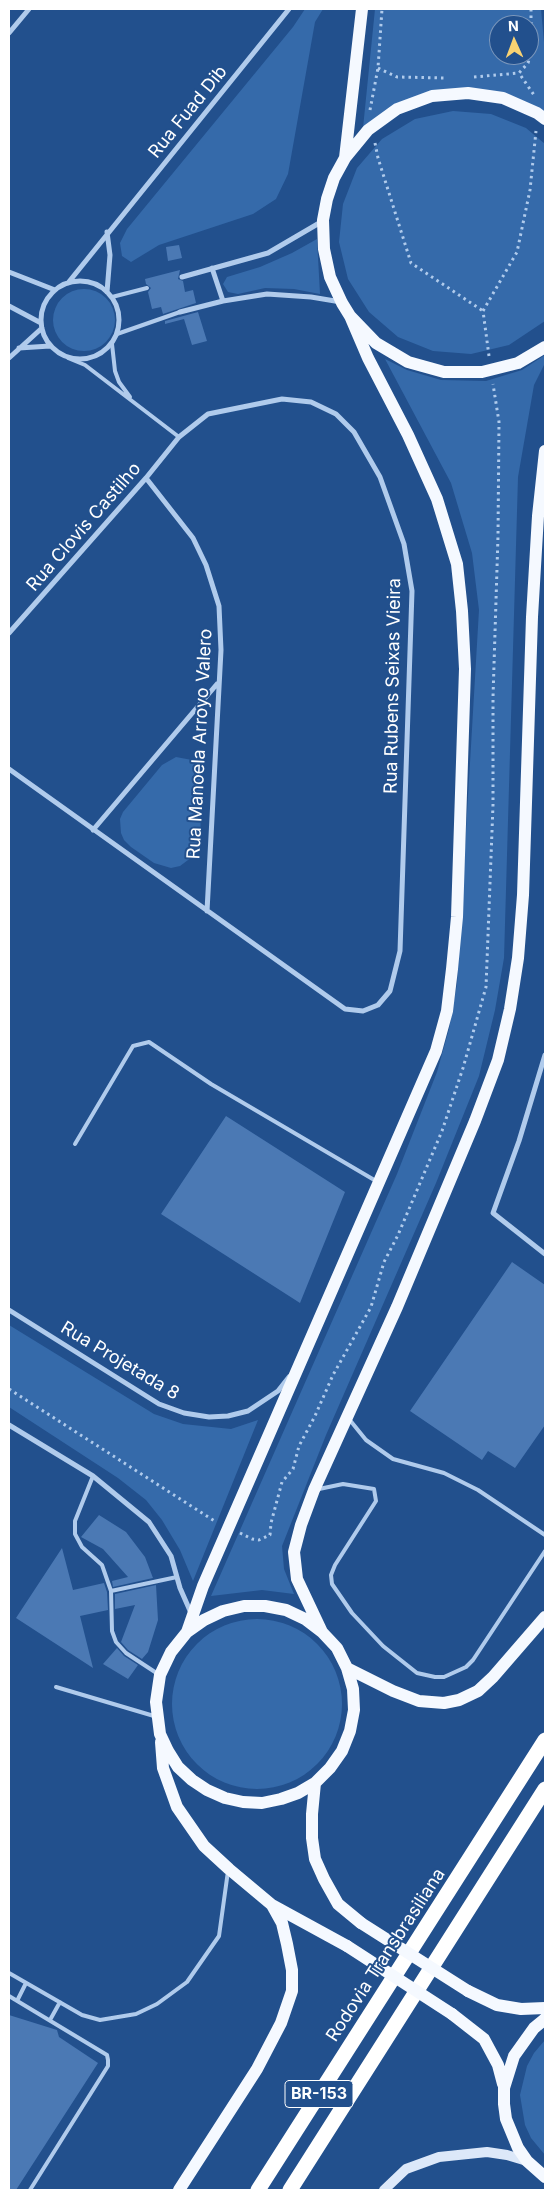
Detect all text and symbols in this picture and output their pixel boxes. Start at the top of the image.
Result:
north arrow [489,15,539,65]
text: N [508,17,519,34]
street label: Rua Fuad Dib [144,61,232,163]
street label: Rua Clovis Castilho [22,458,146,596]
street label: Rua Rubens Seixas Vieira [380,578,406,794]
street label: Rua Manoela Arroyo Valero [183,628,217,860]
street label: Rua Projetada 8 [57,1317,183,1405]
street label: Rodovia Transbrasiliana [322,1864,450,2046]
road number: BR-153 [285,2080,353,2108]

